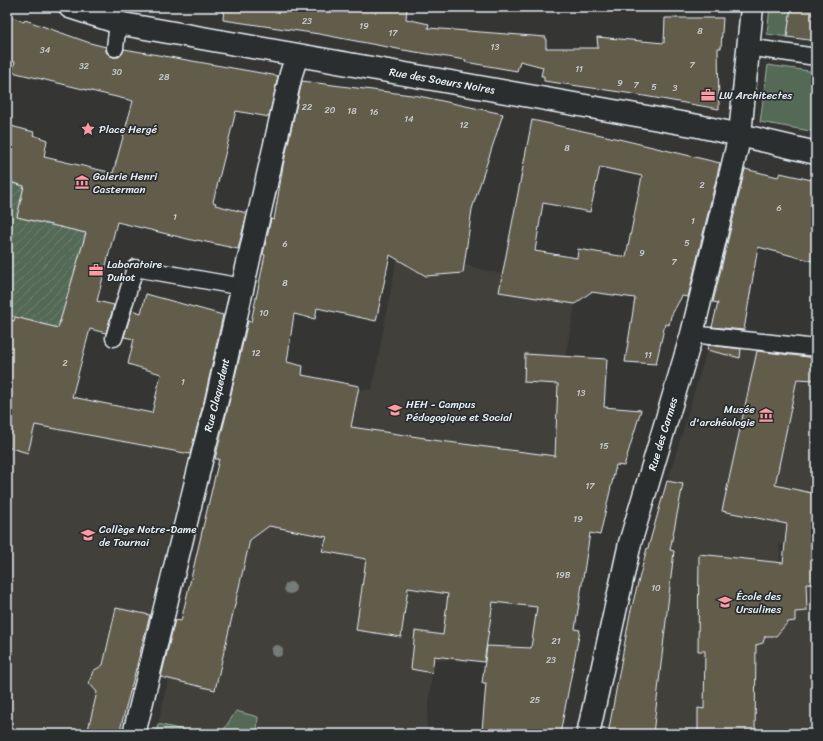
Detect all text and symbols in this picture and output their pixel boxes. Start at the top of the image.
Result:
house number: 23 [302,13,312,29]
house number: 19 [359,18,369,34]
house number: 8 [697,23,703,39]
house number: 17 [388,25,398,41]
house number: 13 [491,39,499,55]
house number: 34 [40,42,51,58]
house number: 7 [689,57,695,73]
house number: 32 [79,58,89,74]
house number: 11 [575,61,583,77]
street label: Rue des Soeurs Noires [388,62,497,100]
house number: 30 [112,64,123,80]
house number: 28 [159,69,170,85]
house number: 9 [617,75,623,91]
house number: 7 [633,77,639,93]
house number: 5 [651,79,657,95]
house number: 3 [673,80,678,96]
place label: LW Architectes [719,86,793,105]
office icon: LW Architectes [700,87,716,103]
house number: 22 [302,99,312,115]
house number: 20 [325,102,336,118]
house number: 18 [347,103,357,119]
house number: 16 [370,104,378,120]
house number: 14 [404,111,414,127]
house number: 12 [459,117,469,133]
place label: Place Hergé [99,120,157,139]
place icon: Place Hergé [80,121,96,137]
house number: 8 [564,140,570,156]
place label: Galerie Henri Casterman [93,167,158,199]
museum icon: Galerie Henri Casterman [74,174,90,190]
house number: 2 [699,177,705,193]
house number: 6 [776,200,782,216]
house number: 1 [173,209,177,225]
house number: 1 [691,213,695,229]
house number: 5 [684,235,690,251]
house number: 6 [282,236,288,252]
house number: 9 [639,245,645,261]
house number: 7 [671,254,677,270]
place label: Laboratoire Duhot [107,255,163,287]
office icon: Laboratoire Duhot [88,262,104,278]
house number: 8 [282,275,288,291]
house number: 10 [259,305,269,321]
house number: 12 [251,345,261,361]
house number: 11 [644,347,652,363]
house number: 2 [62,355,68,371]
street label: Rue Claquedent [199,356,235,434]
house number: 1 [181,374,185,390]
house number: 13 [577,385,585,401]
street label: Rue des Carmes [643,394,683,473]
place label: HEH - Campus Pédagogique et Social [406,395,513,427]
place label: Musée d'archéologie [690,400,755,432]
school or university icon: HEH - Campus Pédagogique et Social [387,402,403,418]
museum icon: Musée d'archéologie [758,407,774,423]
house number: 15 [599,438,609,454]
house number: 17 [585,478,595,494]
house number: 19 [573,511,583,527]
place label: Collège Notre-Dame de Tournai [99,520,197,552]
school or university icon: Collège Notre-Dame de Tournai [80,527,96,543]
house number: 19B [555,567,571,583]
house number: 10 [651,580,661,596]
place label: École des Ursulines [736,587,782,619]
school or university icon: École des Ursulines [717,594,733,610]
house number: 21 [551,633,561,649]
house number: 23 [546,652,556,668]
house number: 25 [530,692,541,708]

